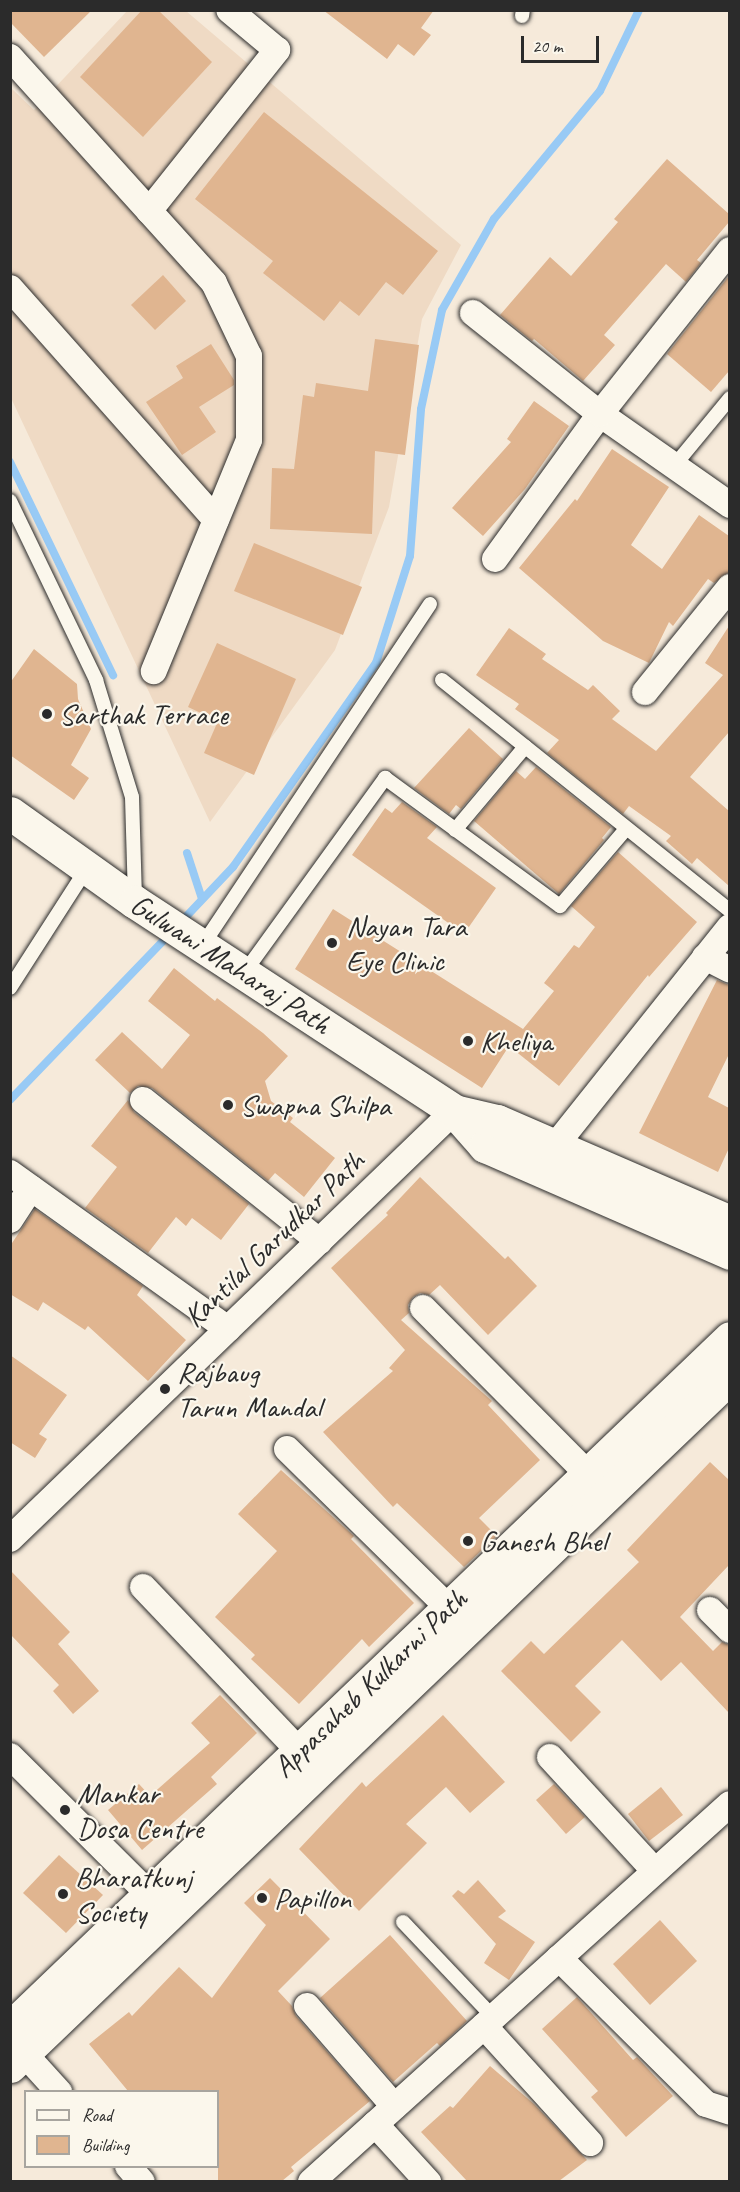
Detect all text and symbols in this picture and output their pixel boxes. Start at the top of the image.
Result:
scale bar [524,24,602,62]
text: 20 m [532,35,563,57]
place label: Sarthak Terrace [59,696,226,732]
marker: Sarthak Terrace [40,707,54,721]
street label: Gulwani Maharaj Path [124,886,338,1042]
place label: Nayan Tara Eye Clinic [346,908,466,978]
marker: Nayan Tara Eye Clinic [323,934,341,952]
place label: Kheliya [480,1023,552,1059]
marker: Kheliya [461,1034,475,1048]
place label: Swapna Shilpa [240,1087,390,1123]
marker: Swapna Shilpa [221,1098,235,1112]
street label: Kantilal Garudkar Path [176,1143,372,1335]
place label: Rajbaug Tarun Mandal [177,1354,321,1424]
marker: Rajbaug Tarun Mandal [158,1382,172,1396]
place label: Ganesh Bhel [480,1523,606,1559]
marker: Ganesh Bhel [461,1534,475,1548]
street label: Appasaheb Kulkarni Path [265,1581,475,1785]
place label: Mankar Dosa Centre [77,1775,203,1846]
marker: Mankar Dosa Centre [58,1803,72,1817]
place label: Bharatkunj Society [75,1859,192,1930]
place label: Papillon [274,1880,351,1916]
marker: Bharatkunj Society [56,1887,70,1901]
marker: Papillon [255,1891,269,1905]
legend [24,2090,219,2168]
text: Road [82,2104,112,2126]
text: Building [82,2134,129,2156]

